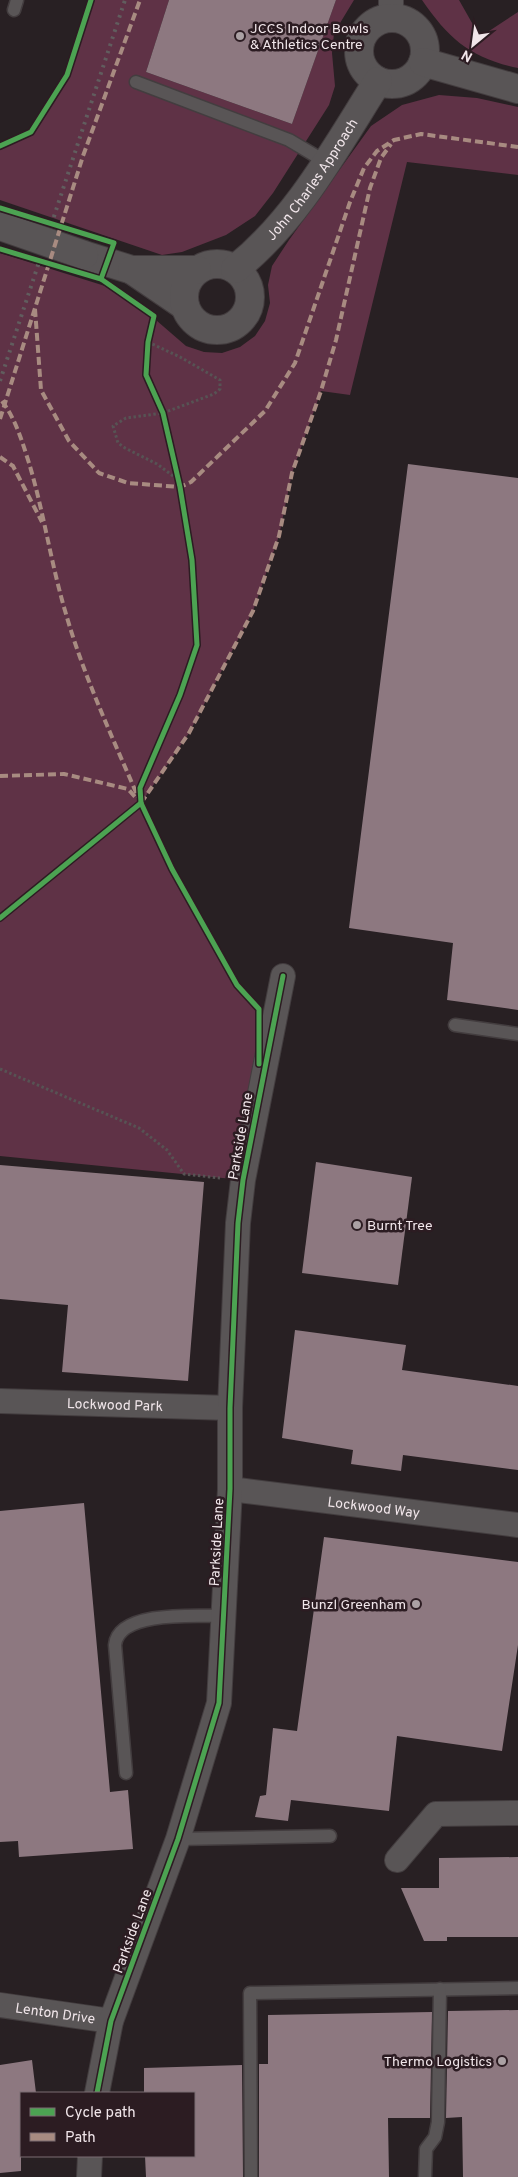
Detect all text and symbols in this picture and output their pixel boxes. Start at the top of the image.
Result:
north arrow [448,20,498,70]
place label: JCCS Indoor Bowls & Athletics Centre [250,21,369,54]
marker: JCCS Indoor Bowls & Athletics Centre [234,30,246,42]
text: N [459,45,476,65]
street label: John Charles Approach [264,116,362,245]
street label: Parkside Lane [225,1091,258,1181]
place label: Burnt Tree [367,1218,433,1235]
marker: Burnt Tree [351,1219,363,1231]
street label: Lockwood Park [67,1396,163,1416]
street label: Lockwood Way [326,1494,421,1523]
street label: Parkside Lane [207,1497,228,1587]
place label: Bunzl Greenham [302,1597,406,1614]
marker: Bunzl Greenham [410,1598,422,1610]
street label: Parkside Lane [110,1887,157,1976]
street label: Lenton Drive [14,2000,96,2029]
place label: Thermo Logistics [384,2054,492,2071]
marker: Thermo Logistics [496,2055,508,2067]
legend [20,2092,195,2157]
text: Cycle path [65,2104,136,2123]
text: Path [65,2129,96,2148]

